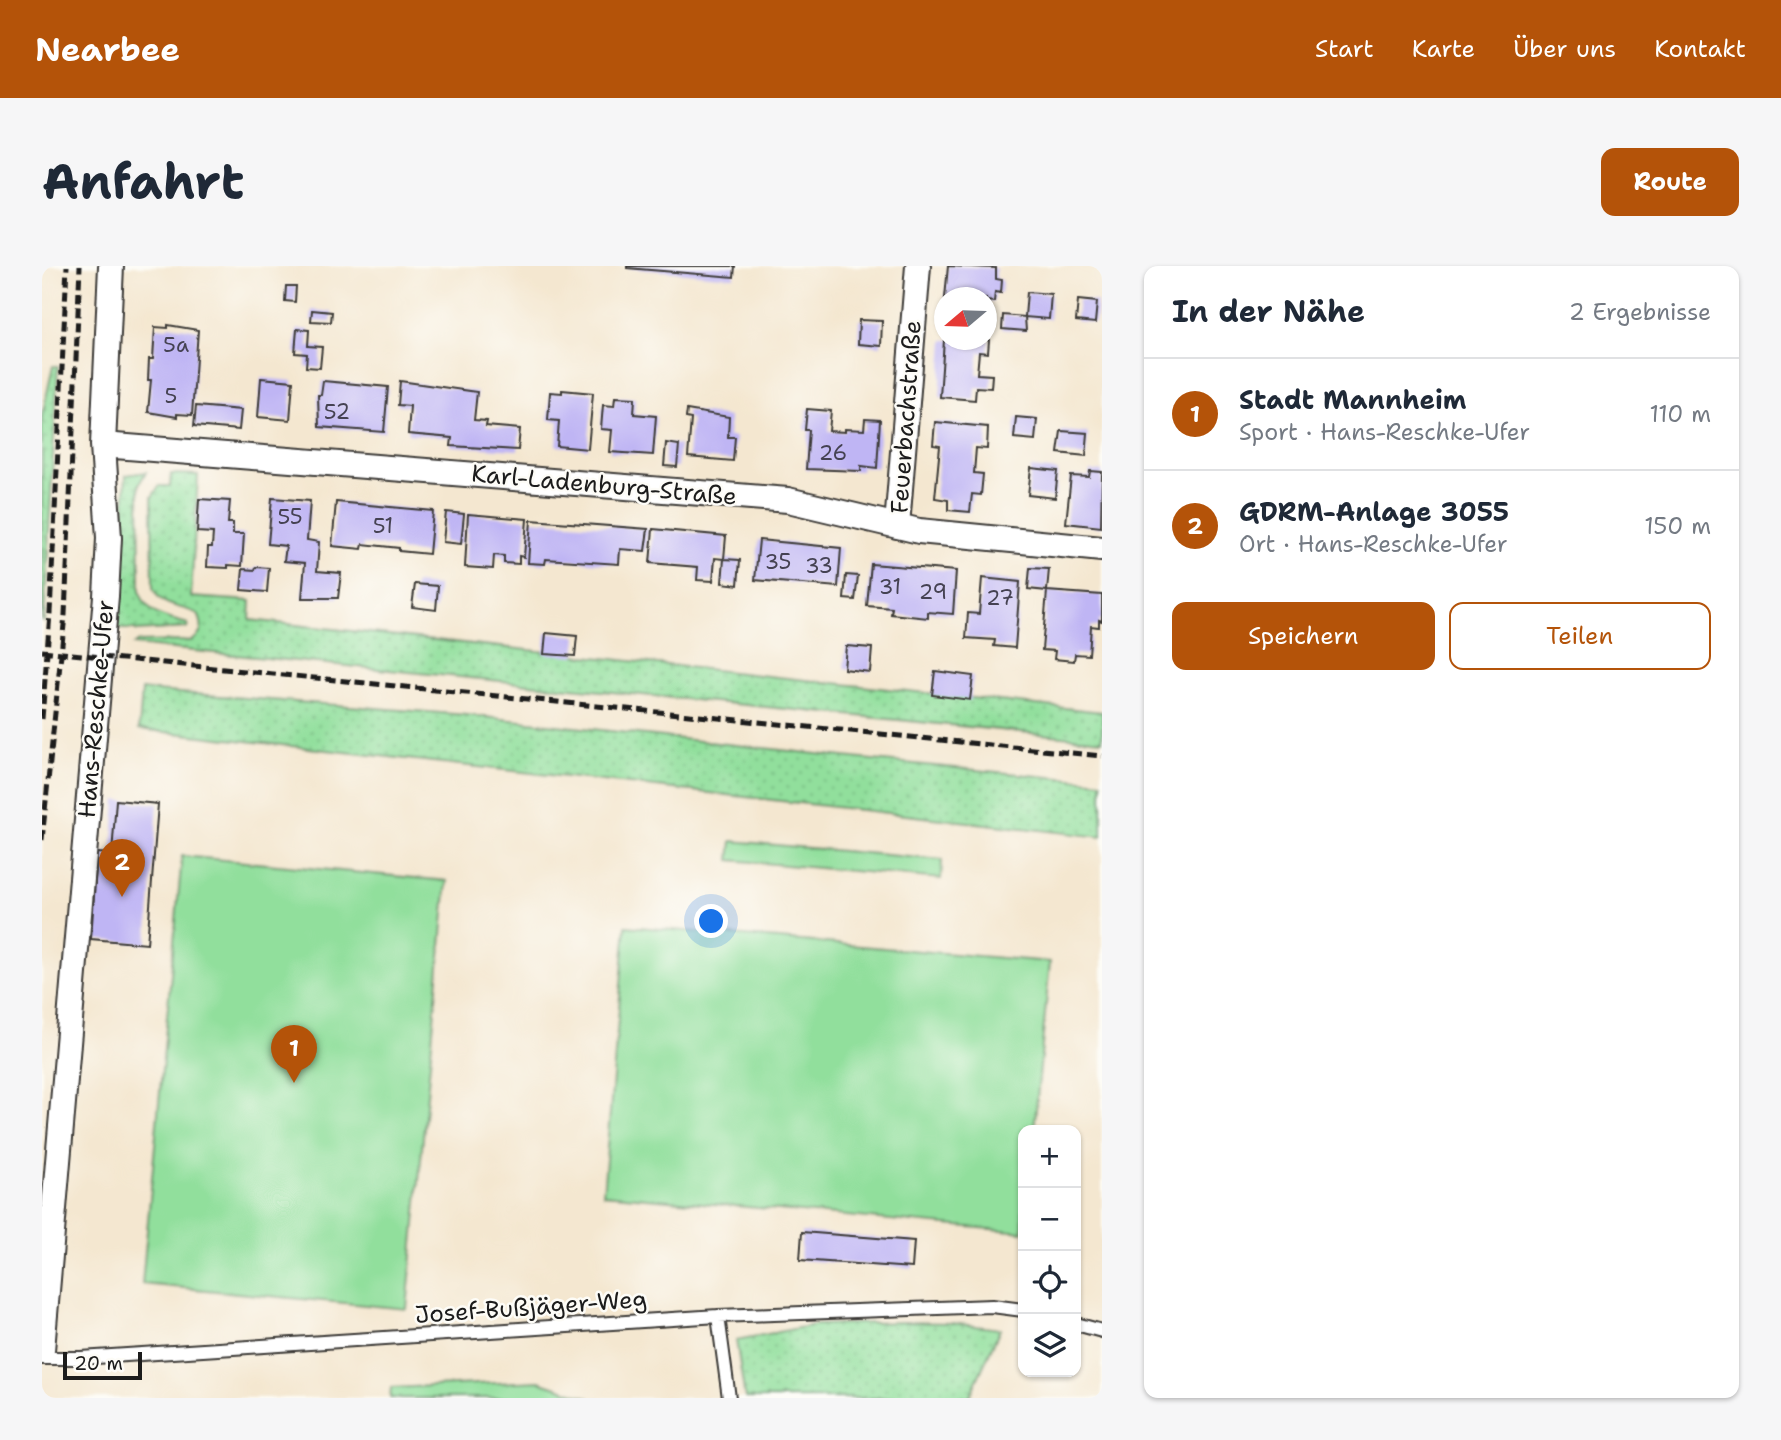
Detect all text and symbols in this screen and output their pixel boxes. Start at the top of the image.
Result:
text: Nearbee [35,27,180,72]
text: Start [1315,33,1374,65]
text: Karte [1412,33,1475,65]
text: Über uns [1513,33,1616,65]
text: Kontakt [1654,33,1746,65]
button: Route [1601,148,1739,216]
text: Anfahrt [42,149,244,215]
north arrow [934,287,997,350]
text: In der Nähe [1172,291,1365,332]
text: 2 Ergebnisse [1569,297,1711,327]
street label: Feuerbachstraße [883,319,929,515]
house number: 5a [163,331,189,359]
house number: 5 [165,382,177,410]
text: Stadt Mannheim [1239,382,1466,417]
house number: 52 [324,398,350,426]
text: 1 [1190,399,1200,429]
text: 110 m [1649,399,1711,429]
text: Sport · Hans-Reschke-Ufer [1239,417,1530,447]
house number: 26 [819,439,847,467]
street label: Karl-Ladenburg-Straße [470,457,738,513]
text: GDRM-Anlage 3055 [1239,494,1509,529]
house number: 55 [277,503,303,531]
text: 2 [1187,511,1203,541]
text: 150 m [1644,511,1711,541]
house number: 51 [373,512,393,540]
text: Ort · Hans-Reschke-Ufer [1239,529,1508,559]
house number: 35 [765,548,791,576]
house number: 33 [805,552,833,580]
house number: 31 [879,573,901,601]
house number: 29 [919,578,947,606]
house number: 27 [986,584,1014,612]
street label: Hans-Reschke-Ufer [71,599,121,819]
button: Speichern [1172,602,1435,670]
button: Teilen [1449,602,1711,670]
pin: 2 [99,839,145,897]
your location [694,904,728,938]
pin: 1 [271,1025,317,1083]
map controls [1018,1125,1081,1377]
button: + [1018,1125,1081,1188]
button: − [1018,1188,1081,1251]
button: locate [1018,1251,1081,1314]
street label: Josef-Bußjäger-Weg [414,1283,648,1331]
button: layers [1018,1314,1081,1377]
scale bar [63,1349,142,1381]
text: 20 m [74,1351,123,1376]

